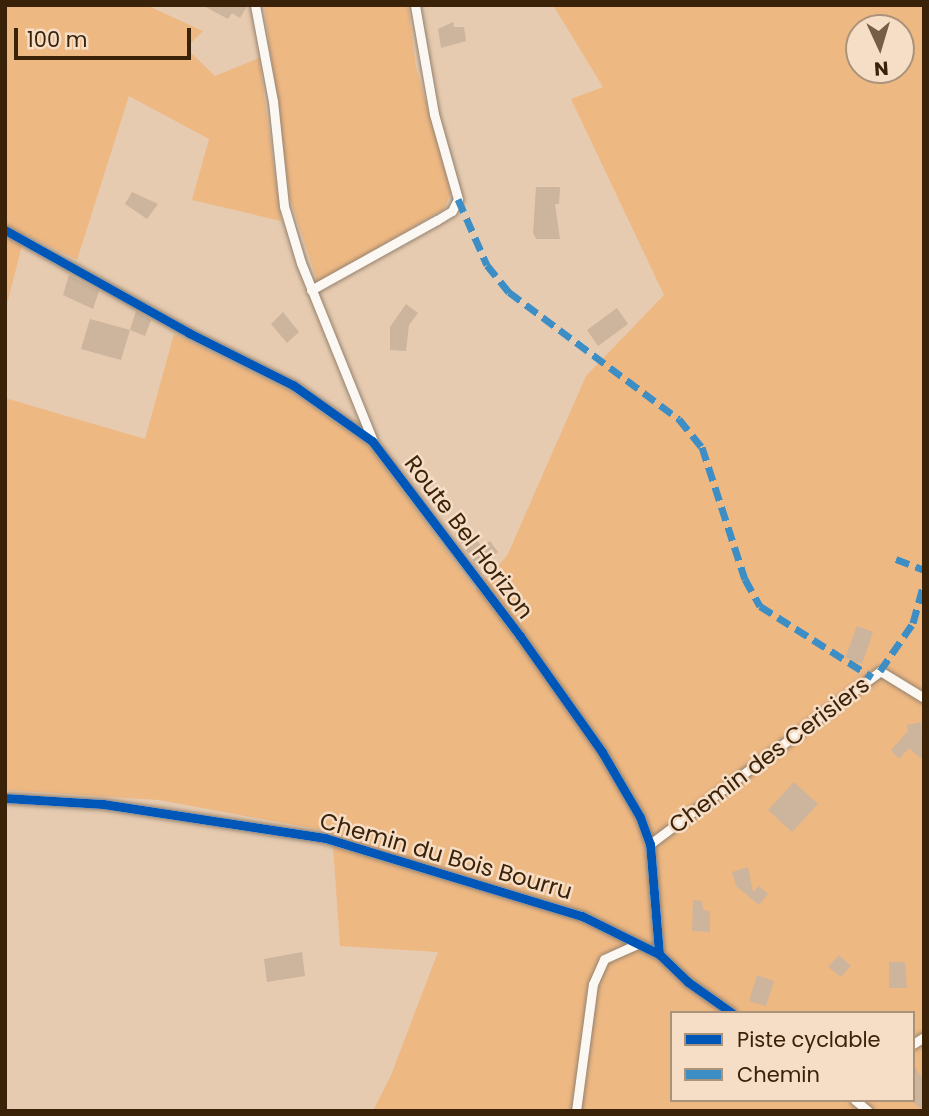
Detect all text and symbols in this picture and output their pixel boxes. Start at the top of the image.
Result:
scale bar [18,14,194,58]
north arrow [845,14,915,84]
text: 100 m [27,25,87,54]
text: N [873,54,889,82]
street label: Route Bel Horizon [399,450,539,624]
street label: Chemin des Cerisiers [663,671,875,839]
street label: Chemin du Bois Bourru [317,807,575,905]
legend [670,1011,915,1102]
text: Piste cyclable [737,1025,881,1054]
text: Chemin [737,1060,820,1089]

